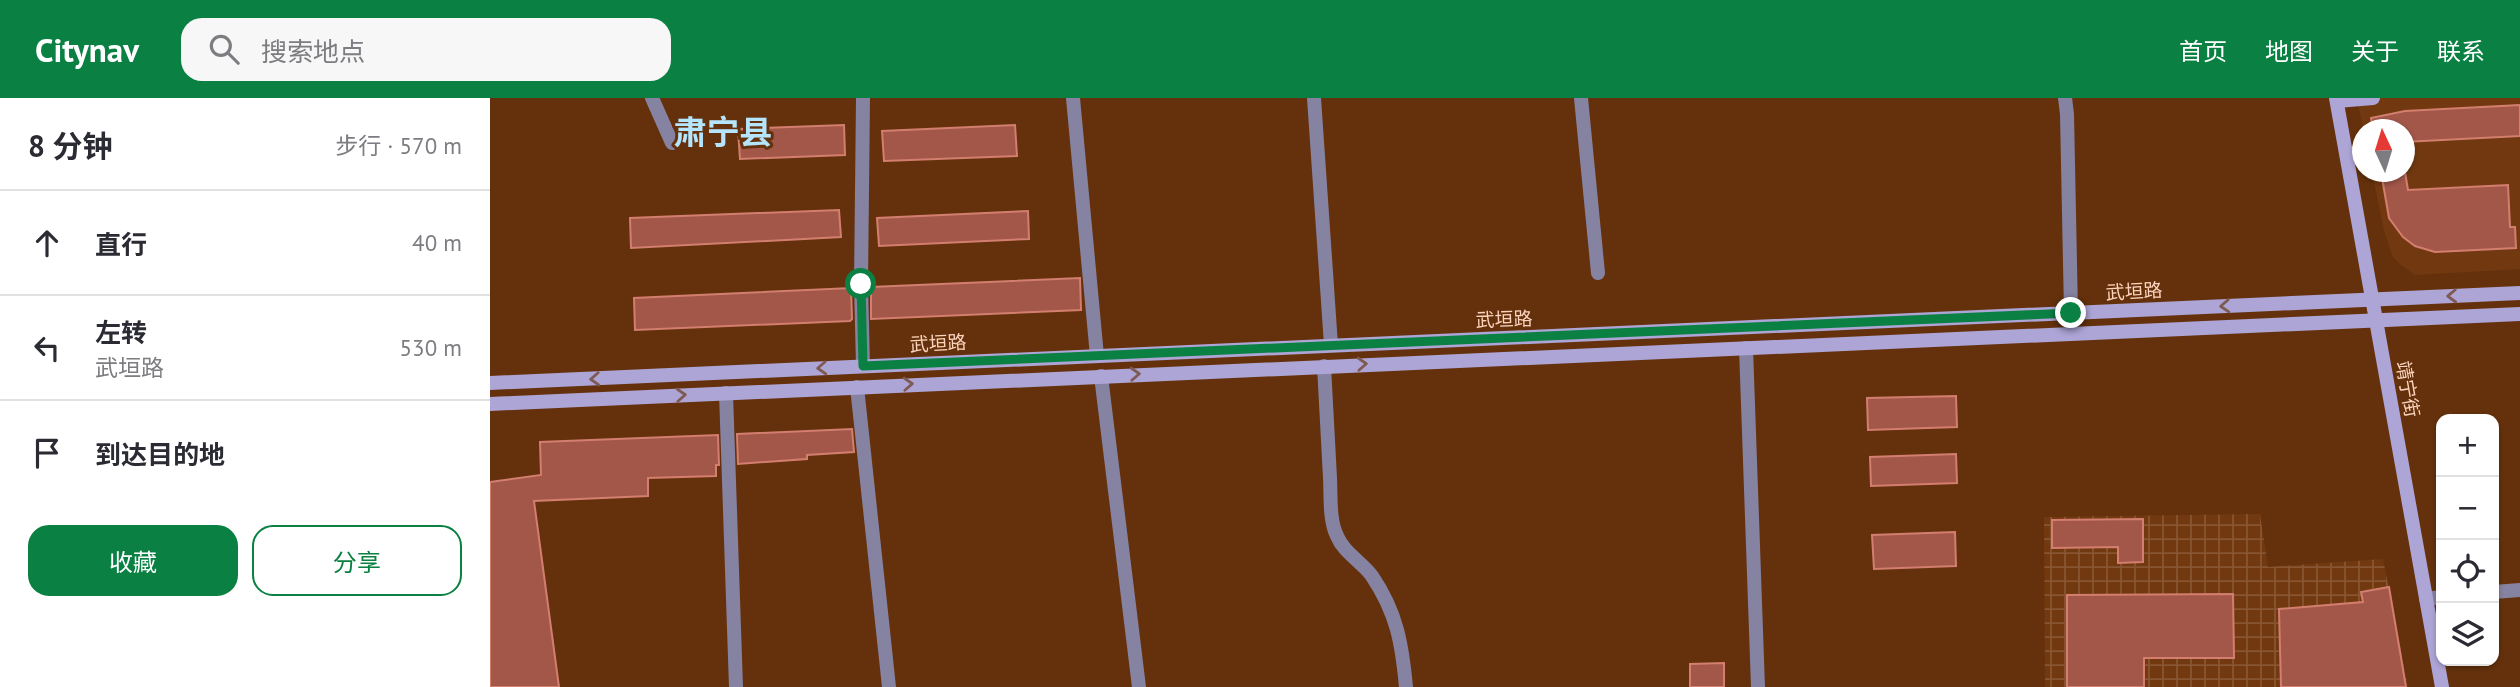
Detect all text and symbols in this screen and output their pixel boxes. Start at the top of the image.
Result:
search box [181,18,671,81]
text: Citynav [35,28,139,71]
icon: search [205,30,243,68]
text: 搜索地点 [261,35,365,68]
text: 首页 [2179,36,2227,67]
text: 地图 [2265,36,2313,67]
text: 关于 [2351,36,2399,67]
text: 联系 [2437,36,2485,67]
district label: 肃宁县 [674,110,773,153]
north arrow [2352,119,2415,182]
text: 8 分钟 [28,126,113,165]
text: 步行 · 570 m [335,131,462,160]
icon: ahead [28,224,66,262]
text: 直行 [95,228,147,261]
text: 40 m [412,228,462,257]
route start [845,268,876,299]
street label: 武垣路 [2105,278,2163,304]
one-way arrow [2446,289,2457,304]
route end [2055,297,2086,328]
one-way arrow [2219,299,2230,314]
street label: 武垣路 [1475,306,1533,332]
text: 左转 [95,316,147,349]
icon: left [28,329,66,367]
street label: 武垣路 [909,330,967,356]
text: 530 m [400,333,462,362]
text: 武垣路 [95,353,164,382]
one-way arrow [1357,357,1368,372]
street label: 靖宁街 [2391,359,2425,419]
one-way arrow [817,360,828,375]
one-way arrow [1130,367,1141,382]
one-way arrow [589,371,600,386]
one-way arrow [903,377,914,392]
one-way arrow [675,387,686,402]
map controls [2436,414,2499,666]
button: + [2436,414,2499,477]
icon: arrive [28,434,66,472]
text: 到达目的地 [95,438,225,471]
button: − [2436,477,2499,540]
button: 收藏 [28,525,238,596]
button: 分享 [252,525,462,596]
button: locate [2436,540,2499,603]
button: layers [2436,603,2499,666]

